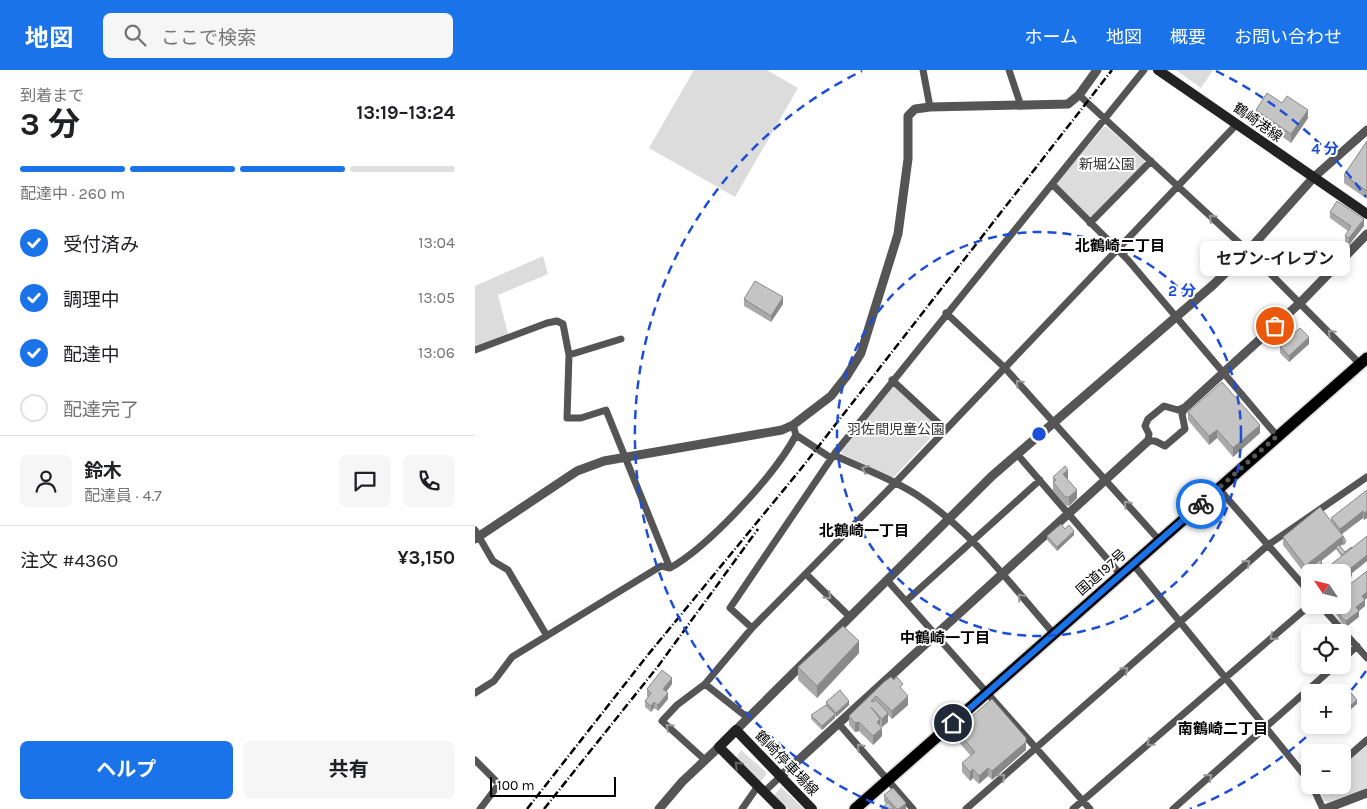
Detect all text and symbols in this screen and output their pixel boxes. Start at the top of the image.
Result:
search box [103,13,453,58]
icon: search [121,21,149,49]
text: 地図 [25,24,73,52]
text: ホーム [1025,26,1078,48]
text: 地図 [1106,26,1142,48]
text: 概要 [1170,26,1206,48]
text: お問い合わせ [1234,26,1342,48]
text: ここで検索 [161,27,256,49]
text: 到着まで [20,86,84,105]
street label: 鶴崎港線 [1230,99,1286,145]
text: 13:19–13:24 [356,102,455,124]
text: 3 分 [20,106,80,143]
text: 4 分 [1311,140,1339,158]
park label: 新堀公園 [1079,156,1135,173]
text: 配達中 · 260 m [20,184,125,203]
one-way arrow [1209,215,1218,224]
icon: check [20,229,48,257]
text: 13:04 [418,233,455,252]
text: 受付済み [63,234,139,256]
district label: 北鶴崎二丁目 [1075,237,1165,255]
callout: セブン-イレブン [1200,241,1350,276]
text: セブン-イレブン [1216,249,1334,268]
text: 2 分 [1168,282,1196,300]
icon: check [20,284,48,312]
text: 13:05 [418,288,455,307]
text: 調理中 [63,289,120,311]
pin [1254,305,1296,347]
icon: bag [1261,312,1289,340]
one-way arrow [1328,330,1337,339]
icon: check [20,339,48,367]
text: 13:06 [418,343,455,362]
text: 配達中 [63,344,120,366]
one-way arrow [1016,379,1025,388]
text: 配達完了 [63,399,139,421]
park label: 羽佐間児童公園 [847,421,945,438]
centre of rings [1030,425,1048,443]
button: person [20,455,72,507]
button: chat [339,455,391,507]
button: phone [403,455,455,507]
text: 鈴木 [84,460,122,482]
one-way arrow [861,465,870,476]
courier [1176,479,1226,529]
text: 配達員 · 4.7 [84,486,162,505]
icon: bike [1187,490,1215,518]
one-way arrow [1124,501,1133,510]
district label: 北鶴崎一丁目 [819,522,909,540]
street label: 国道197号 [1073,546,1130,599]
text: ¥3,150 [397,547,455,569]
text: 注文 #4360 [20,550,118,572]
one-way arrow [1241,560,1250,569]
north arrow [1301,564,1351,614]
map controls [1301,564,1351,794]
one-way arrow [822,590,831,599]
one-way arrow [1019,594,1027,603]
button: locate [1301,624,1351,674]
district label: 中鶴崎一丁目 [900,629,990,647]
one-way arrow [1270,631,1279,639]
one-way arrow [1119,667,1128,676]
button: + [1301,684,1351,734]
pin [932,702,974,744]
icon: home [939,709,967,737]
district label: 南鶴崎二丁目 [1178,720,1268,738]
one-way arrow [665,724,674,733]
street label: 鶴崎停車場線 [751,727,822,799]
one-way arrow [1147,737,1156,745]
button: ヘルプ [20,741,233,799]
button: 共有 [243,741,455,799]
one-way arrow [857,743,866,752]
button: − [1301,744,1351,794]
one-way arrow [734,762,743,771]
scale bar [490,774,616,797]
one-way arrow [997,774,1006,783]
one-way arrow [1204,774,1213,783]
text: 100 m [497,777,535,794]

